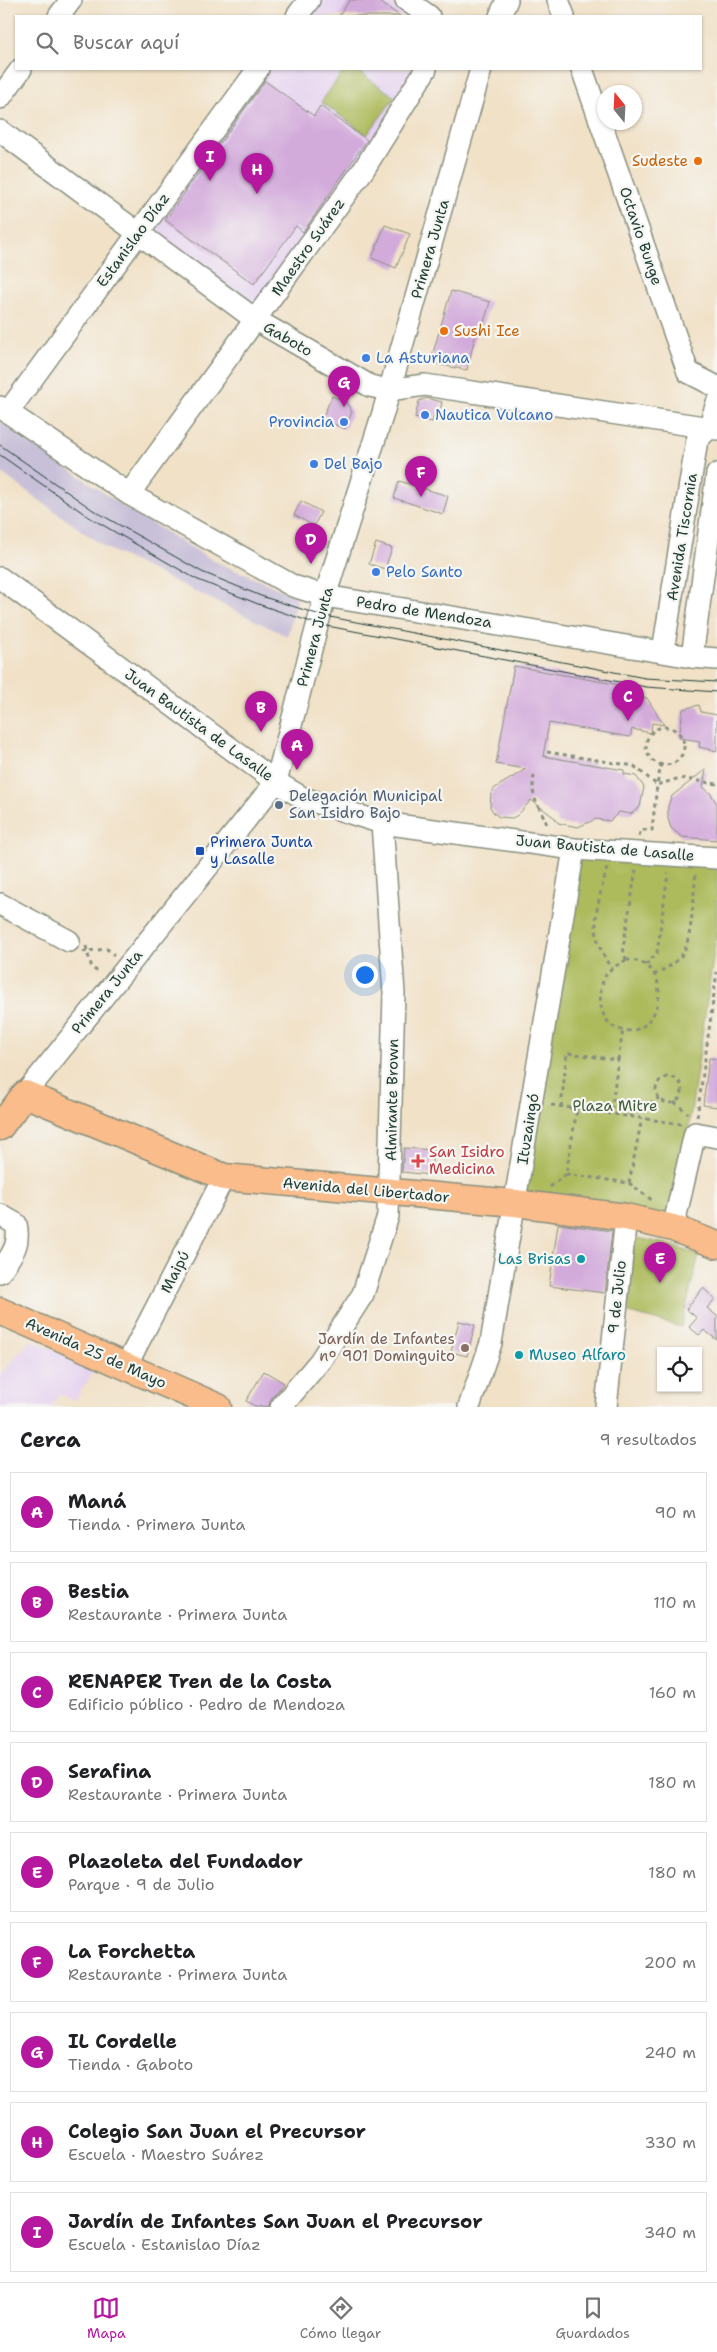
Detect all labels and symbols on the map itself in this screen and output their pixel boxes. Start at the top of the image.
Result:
north arrow [597,85,642,130]
pin: I [194,140,226,181]
place label: Sudeste [632,151,688,171]
pin: H [241,153,273,194]
marker: Sudeste [692,155,704,167]
street label: Octavio Bunge [615,184,667,288]
street label: Estanislao Díaz [92,189,174,291]
street label: Maestro Suárez [267,194,349,300]
street label: Primera Junta [406,196,454,301]
street label: Gaboto [260,317,316,361]
place label: Sushi Ice [454,321,520,341]
marker: Sushi Ice [438,325,450,337]
place label: La Asturiana [376,348,470,368]
marker: La Asturiana [360,352,372,364]
pin: G [328,366,360,407]
place label: Nautica Vulcano [435,405,553,425]
marker: Nautica Vulcano [419,409,431,421]
place label: Provincia [269,412,335,432]
marker: Provincia [338,416,350,428]
place label: Del Bajo [324,454,383,474]
pin: F [405,456,437,497]
marker: Del Bajo [308,458,320,470]
street label: Avenida Tiscornia [662,471,702,602]
pin: D [295,523,327,564]
place label: Pelo Santo [386,562,463,582]
marker: Pelo Santo [370,566,382,578]
street label: Primera Junta [292,584,338,689]
street label: Pedro de Mendoza [355,591,494,633]
street label: Juan Bautista de Lasalle [121,665,277,785]
pin: C [612,680,644,721]
pin: B [245,691,277,732]
pin: A [281,729,313,770]
place label: Delegación Municipal San Isidro Bajo [289,786,443,823]
marker: Delegación Municipal San Isidro Bajo [273,799,285,811]
street label: Juan Bautista de Lasalle [515,830,695,866]
place label: Primera Junta y Lasalle [210,832,313,869]
marker: Primera Junta y Lasalle [194,845,206,857]
street label: Primera Junta [67,945,147,1038]
your location [352,962,378,988]
street label: Almirante Brown [381,1039,403,1161]
street label: Ituzaingó [513,1092,543,1166]
park label: Plaza Mitre [572,1096,658,1116]
place label: San Isidro Medicina [429,1142,505,1179]
marker: San Isidro Medicina [411,1154,425,1168]
street label: Avenida del Libertador [282,1173,450,1207]
pin: E [644,1242,676,1283]
street label: Maipú [156,1247,194,1297]
place label: Las Brisas [498,1249,571,1269]
marker: Las Brisas [575,1253,587,1265]
street label: 9 de Julio [603,1259,631,1335]
street label: Avenida 25 de Mayo [22,1313,170,1393]
place label: Jardín de Infantes nº 901 Dominguito [318,1329,455,1366]
marker: Jardín de Infantes nº 901 Dominguito [459,1342,471,1354]
place label: Museo Alfaro [529,1345,626,1365]
marker: Museo Alfaro [513,1349,525,1361]

